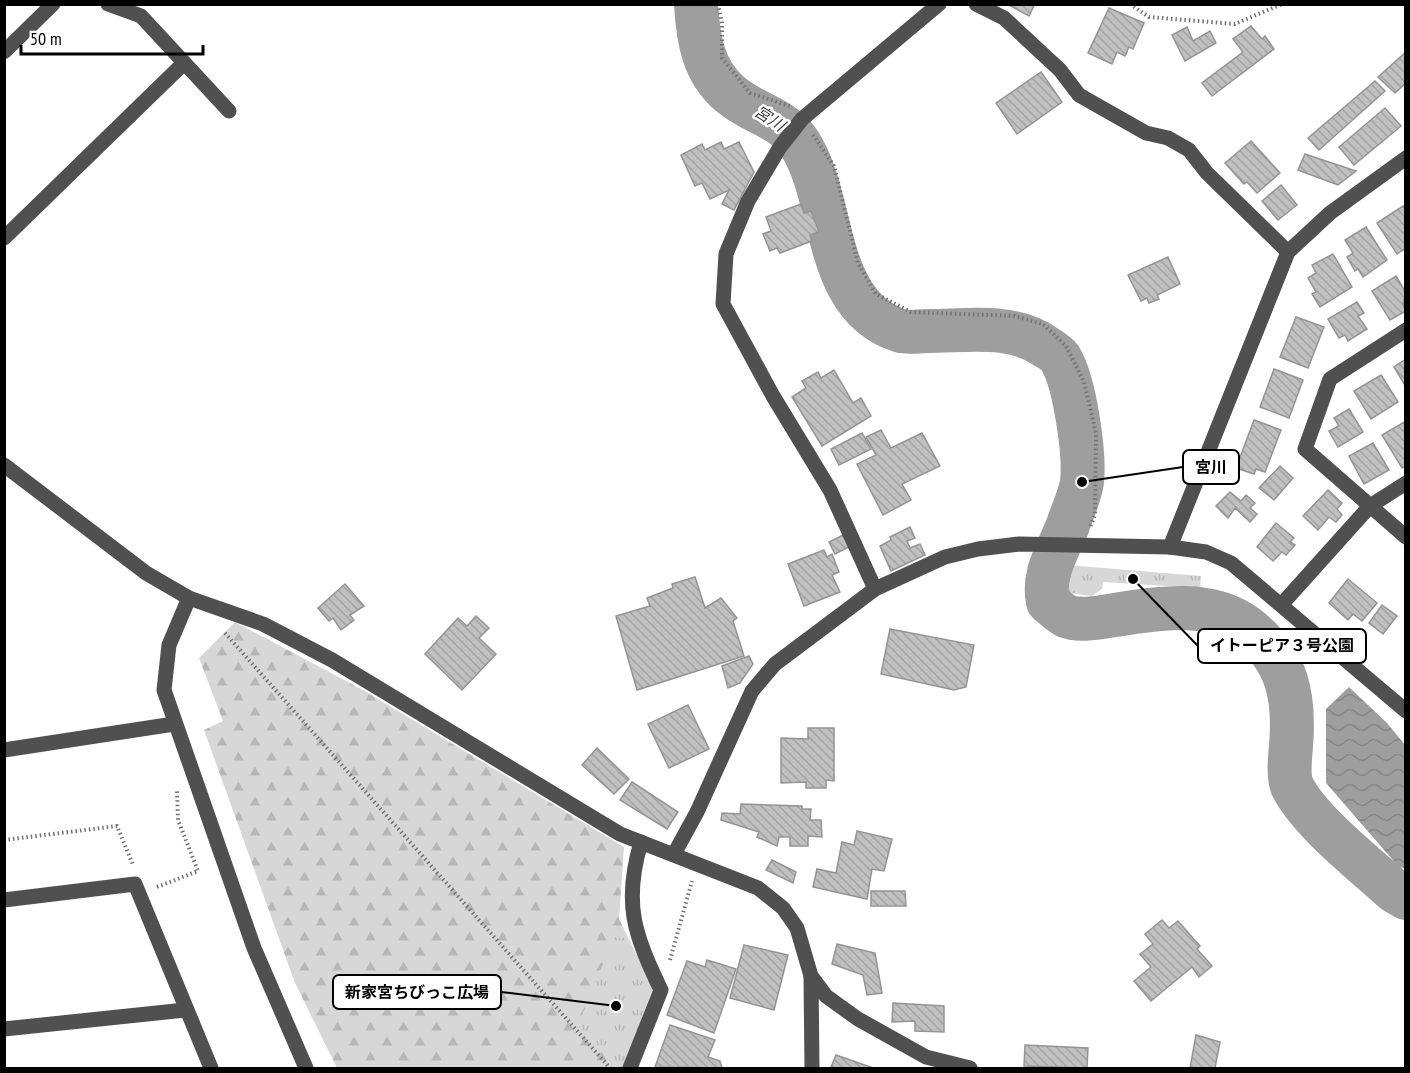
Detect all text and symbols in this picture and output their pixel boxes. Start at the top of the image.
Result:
scale bar [21,18,202,56]
text: 50 m [30,27,62,50]
water label: 宮川 [751,101,791,136]
callout: 宮川 [1183,450,1239,484]
text: 宮川 [1195,457,1227,477]
callout: イトーピア３号公園 [1198,629,1366,663]
text: イトーピア３号公園 [1210,635,1354,655]
callout: 新家宮ちびっこ広場 [333,975,501,1009]
text: 新家宮ちびっこ広場 [345,982,489,1002]

